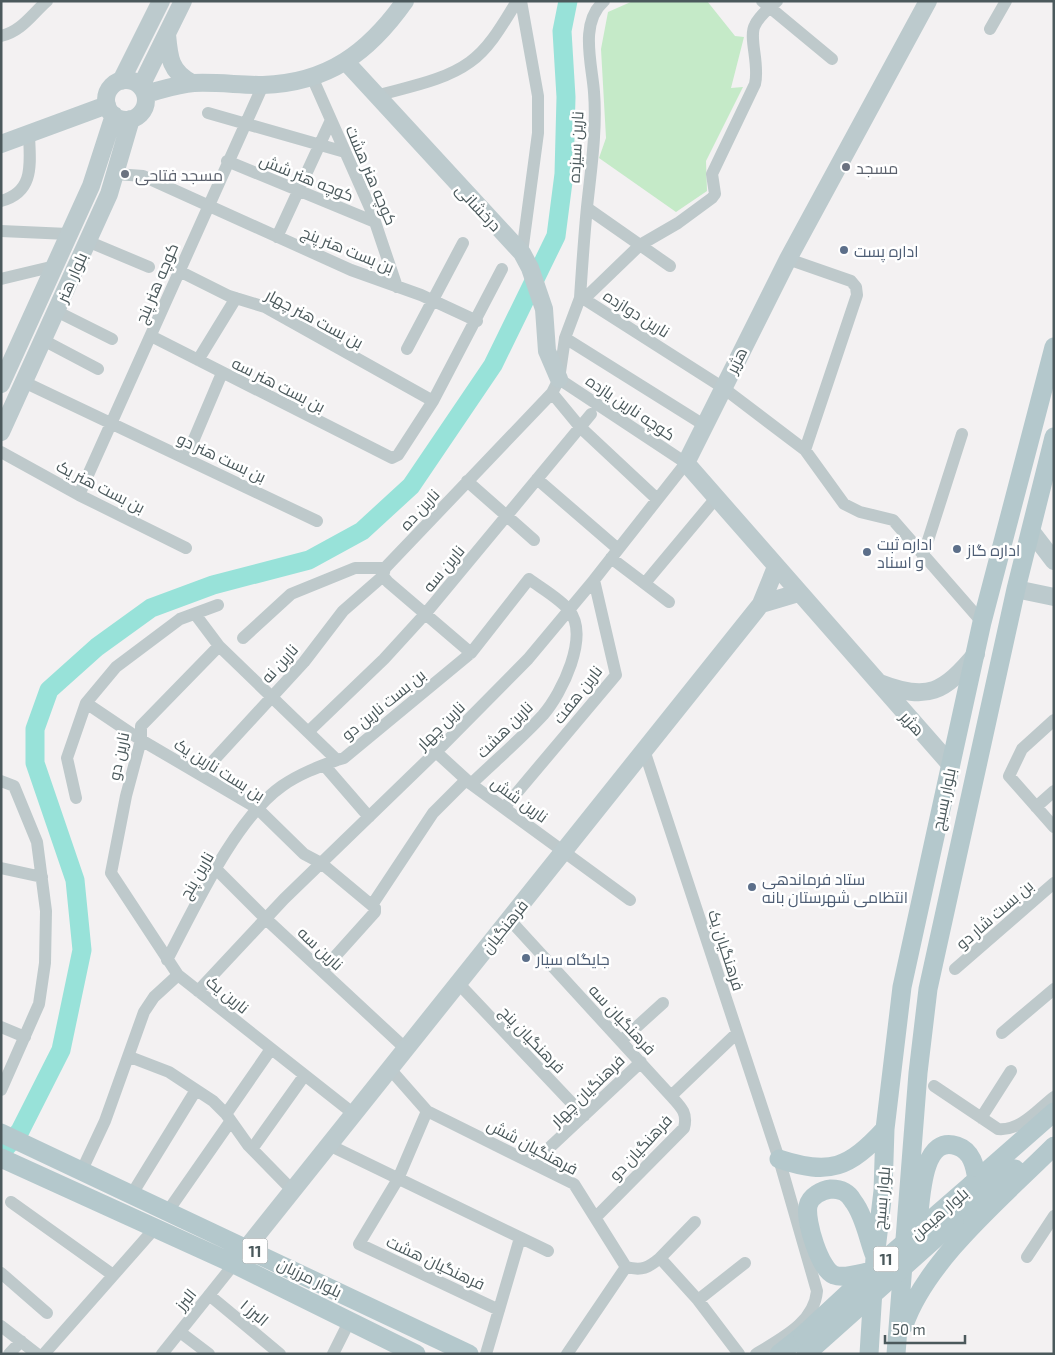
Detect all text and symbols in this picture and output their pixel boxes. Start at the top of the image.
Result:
street label: نارین سیزده [564,111,588,184]
street label: کوچه هنر هشت [340,122,402,229]
street label: کوچه هنر شش [256,149,357,207]
place label: مسجد [856,158,898,178]
marker: مسجد [840,161,852,173]
place label: مسجد فتاحی [135,165,223,186]
marker: مسجد فتاحی [119,168,131,180]
street label: درخشانی [451,179,506,236]
street label: بن بست هنر پنج [298,222,397,279]
street label: کوچه هنر پنج [130,240,184,327]
place label: اداره پست [854,241,919,263]
marker: اداره پست [838,244,850,256]
street label: بلوار هنر [51,249,91,306]
street label: بن بست هنر چهار [261,284,367,354]
street label: نارین دوازده [599,285,674,342]
street label: هژیر [721,344,751,378]
street label: بن بست هنر سه [228,352,329,417]
street label: کوچه نارین یازده [581,370,679,446]
street label: بن بست هنر دو [174,428,269,488]
street label: بن بست هنر یک [53,456,148,518]
street label: نارین ده [395,484,444,535]
place label: اداره ثبت و اسناد [877,534,933,572]
place label: اداره گاز [966,540,1020,560]
street label: نارین سه [418,541,469,596]
marker: اداره گاز [951,543,963,555]
marker: اداره ثبت و اسناد [861,546,873,558]
street label: نارین نه [257,640,303,688]
street label: نارین هفت [548,661,607,728]
street label: بن بست نارین دو [337,664,430,745]
street label: نارین چهار [411,697,470,756]
street label: نارین هشت [472,697,538,763]
street label: هژیر [896,706,929,740]
street label: نارین دو [104,730,134,782]
street label: بن بست نارین یک [170,734,269,806]
street label: بلوار بسیج [927,766,962,833]
street label: نارین شش [487,772,552,828]
street label: نارین پنج [175,848,220,903]
place label: ستاد فرماندهی انتظامی شهرستان بانه [762,869,908,908]
street label: بن بست شار دو [952,875,1038,954]
marker: ستاد فرماندهی انتظامی شهرستان بانه [746,881,758,893]
street label: فرهنگیان [477,895,533,958]
street label: فرهنگیان یک [703,907,749,994]
street label: نارین سه [293,922,347,975]
place label: جایگاه سیار [535,949,610,969]
marker: جایگاه سیار [520,952,532,964]
street label: نارین یک [201,971,253,1019]
street label: فرهنگیان سه [584,980,660,1060]
street label: فرهنگیان پنج [494,1001,570,1079]
street label: فرهنگیان چهار [545,1050,630,1133]
street label: فرهنگیان دو [605,1110,677,1185]
street label: فرهنگیان شش [483,1114,582,1180]
street label: بلوار بسیج [869,1166,896,1231]
street label: بلوار هیمن [906,1183,973,1245]
street label: فرهنگیان هشت [383,1231,488,1295]
road number: 11 [242,1238,268,1264]
road number: 11 [874,1246,898,1272]
street label: بلوار مرزبان [274,1253,345,1303]
street label: البرز [170,1284,200,1315]
street label: البرز ۱ [236,1295,273,1330]
scale bar [885,1312,965,1344]
text: 50 m [892,1320,926,1338]

